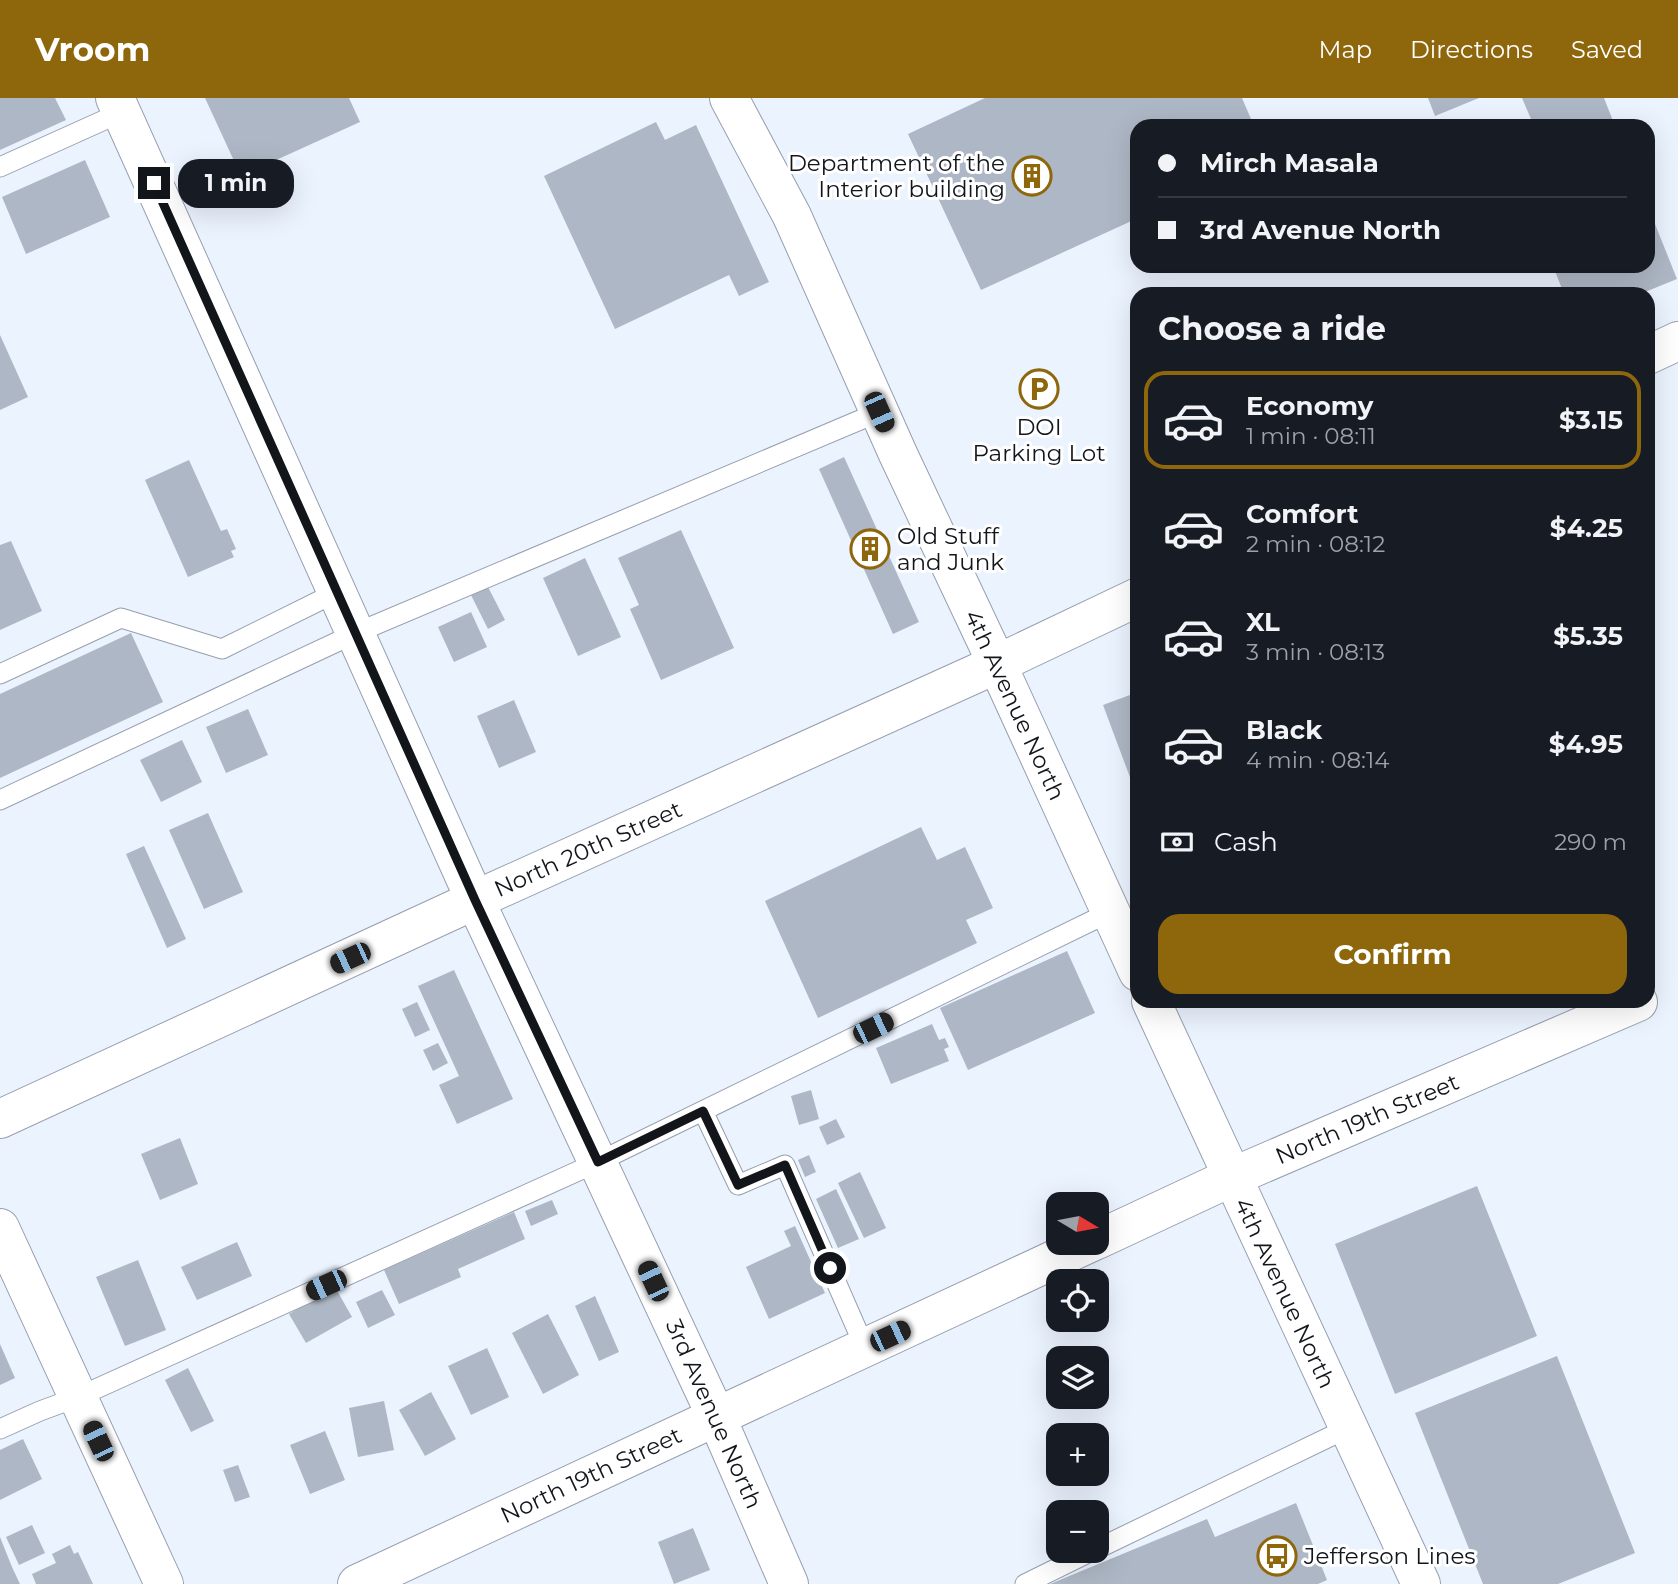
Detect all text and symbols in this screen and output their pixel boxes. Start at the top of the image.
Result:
text: Vroom [35,29,150,69]
text: Map [1319,35,1372,64]
text: Directions [1410,35,1533,64]
text: Saved [1571,35,1643,64]
text: Mirch Masala [1200,147,1379,179]
place label: Department of the Interior building [788,149,1005,203]
building icon: Department of the Interior building [1011,155,1053,197]
callout: 1 min [178,158,294,208]
route end [138,167,170,199]
text: 1 min [205,169,267,197]
text: 3rd Avenue North [1200,214,1441,246]
text: Choose a ride [1158,309,1386,348]
parking icon: DOI Parking Lot [1018,368,1060,410]
car [861,389,898,435]
icon: car [1162,389,1225,452]
text: Economy [1246,390,1373,422]
text: $3.15 [1559,404,1623,436]
place label: DOI Parking Lot [972,413,1106,467]
text: 1 min · 08:11 [1246,422,1376,450]
icon: car [1162,497,1225,560]
text: Comfort [1246,498,1358,530]
text: $4.25 [1550,512,1623,544]
place label: Old Stuff and Junk [897,522,1004,576]
building icon: Old Stuff and Junk [849,528,891,570]
text: 2 min · 08:12 [1246,530,1385,558]
street label: 4th Avenue North [959,605,1071,805]
icon: car [1162,605,1225,668]
text: XL [1246,606,1280,638]
text: $5.35 [1553,620,1623,652]
text: 3 min · 08:13 [1246,638,1385,666]
icon: car [1162,713,1225,776]
text: Black [1246,714,1322,746]
text: $4.95 [1549,728,1623,760]
text: 4 min · 08:14 [1246,746,1390,774]
street label: North 20th Street [490,795,686,903]
icon: cash [1158,823,1196,861]
text: Cash [1214,826,1278,858]
text: 290 m [1554,828,1627,856]
button: Confirm [1158,914,1627,994]
car [327,940,374,976]
car [850,1009,897,1047]
street label: North 19th Street [1271,1068,1463,1170]
north arrow [1046,1192,1110,1255]
map controls [1046,1192,1109,1563]
street label: 4th Avenue North [1229,1193,1341,1393]
route start [814,1252,846,1284]
car [635,1258,672,1304]
car [303,1267,350,1303]
button: locate [1046,1269,1109,1332]
street label: 3rd Avenue North [660,1315,768,1513]
car [867,1318,914,1354]
button: layers [1046,1346,1109,1409]
car [80,1418,117,1464]
street label: North 19th Street [496,1421,686,1529]
button: + [1046,1423,1109,1486]
button: − [1046,1500,1109,1563]
bus stop icon: Jefferson Lines [1256,1535,1298,1577]
place label: Jefferson Lines [1303,1542,1476,1570]

